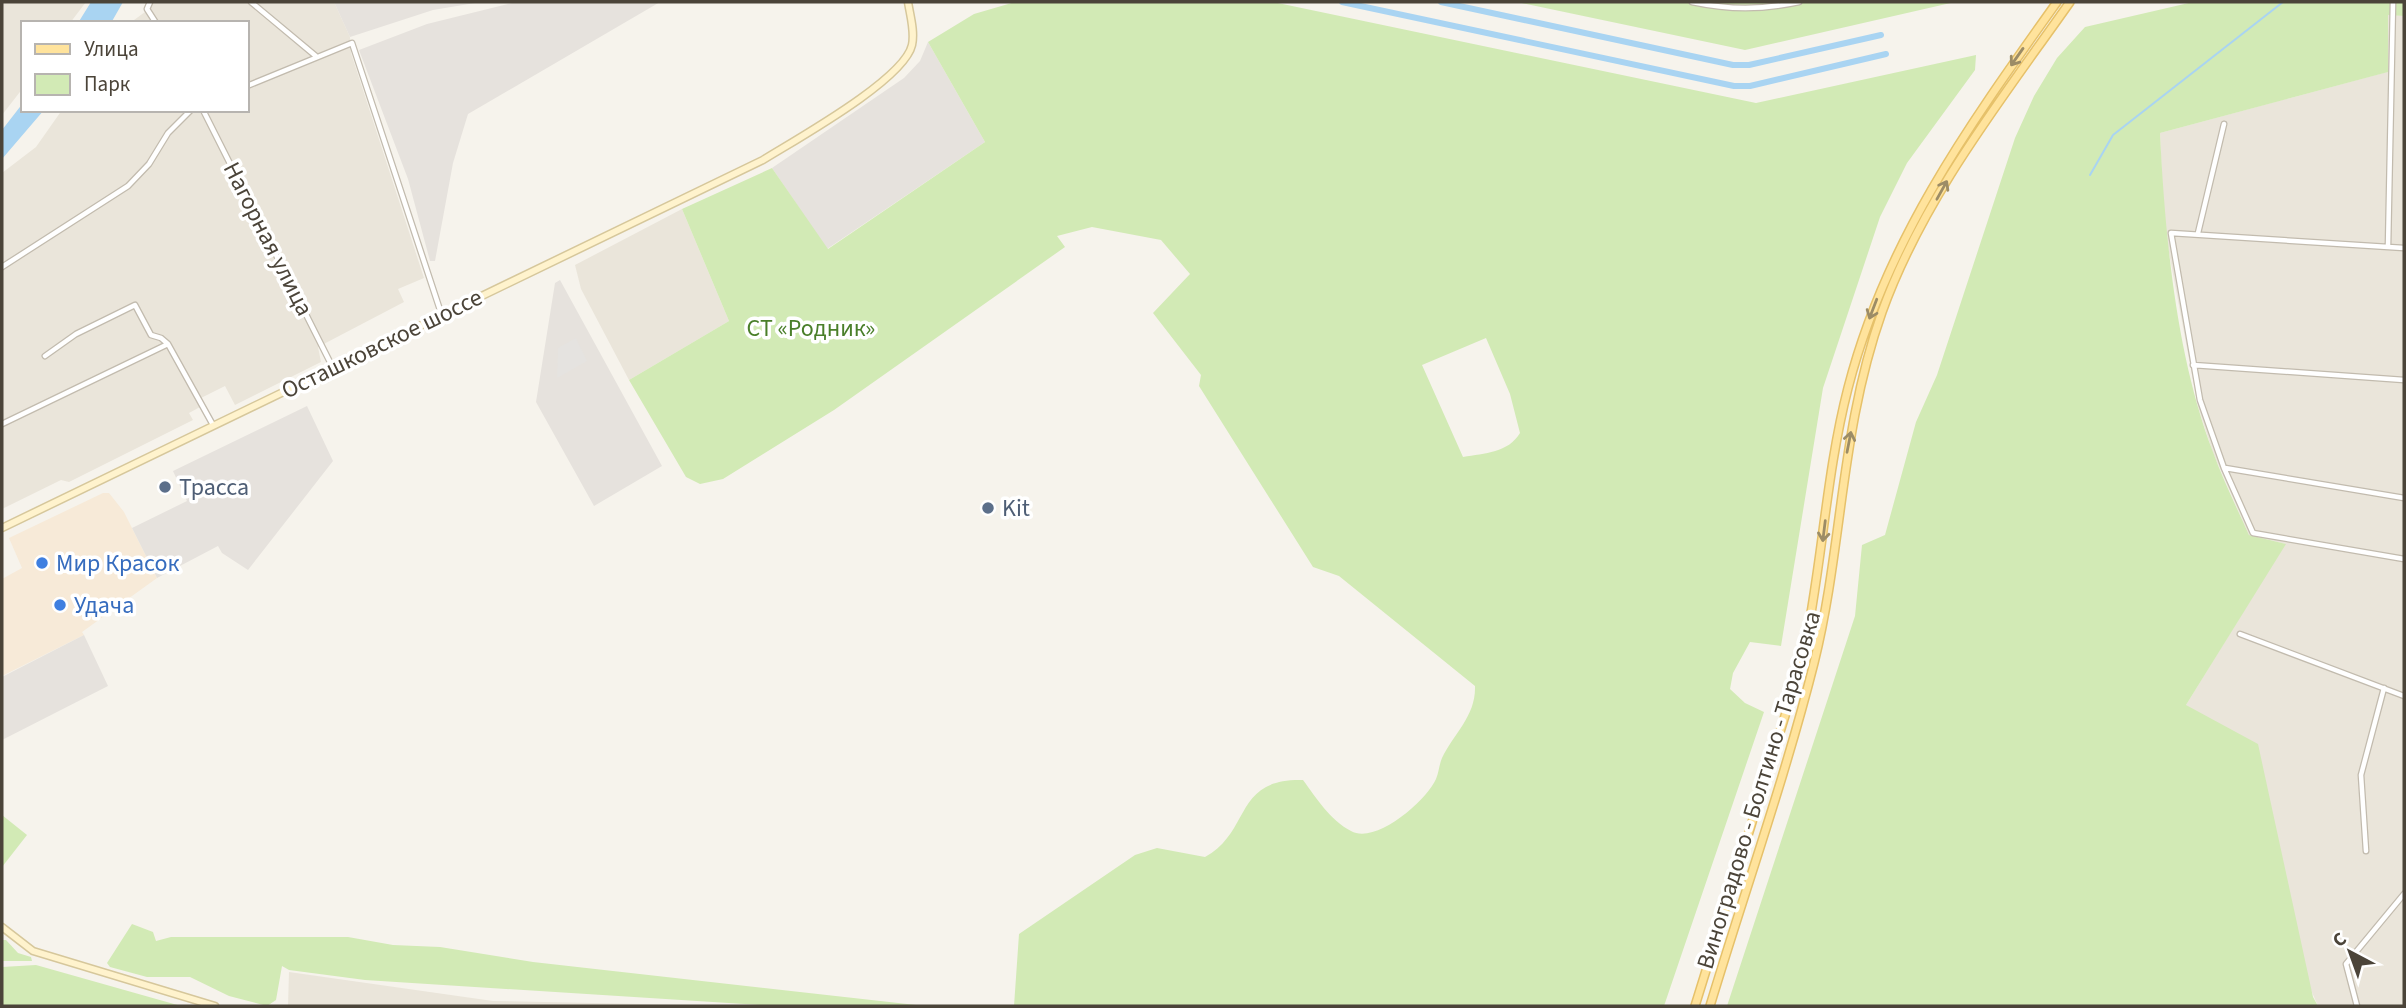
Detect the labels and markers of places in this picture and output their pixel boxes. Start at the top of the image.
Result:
place label: Трасса [179,470,249,505]
marker: Трасса [157,479,173,495]
place label: Kit [1002,491,1030,526]
marker: Kit [980,500,996,516]
place label: Мир Красок [56,546,180,581]
marker: Мир Красок [34,555,50,571]
place label: Удача [74,588,134,623]
marker: Удача [52,597,68,613]

